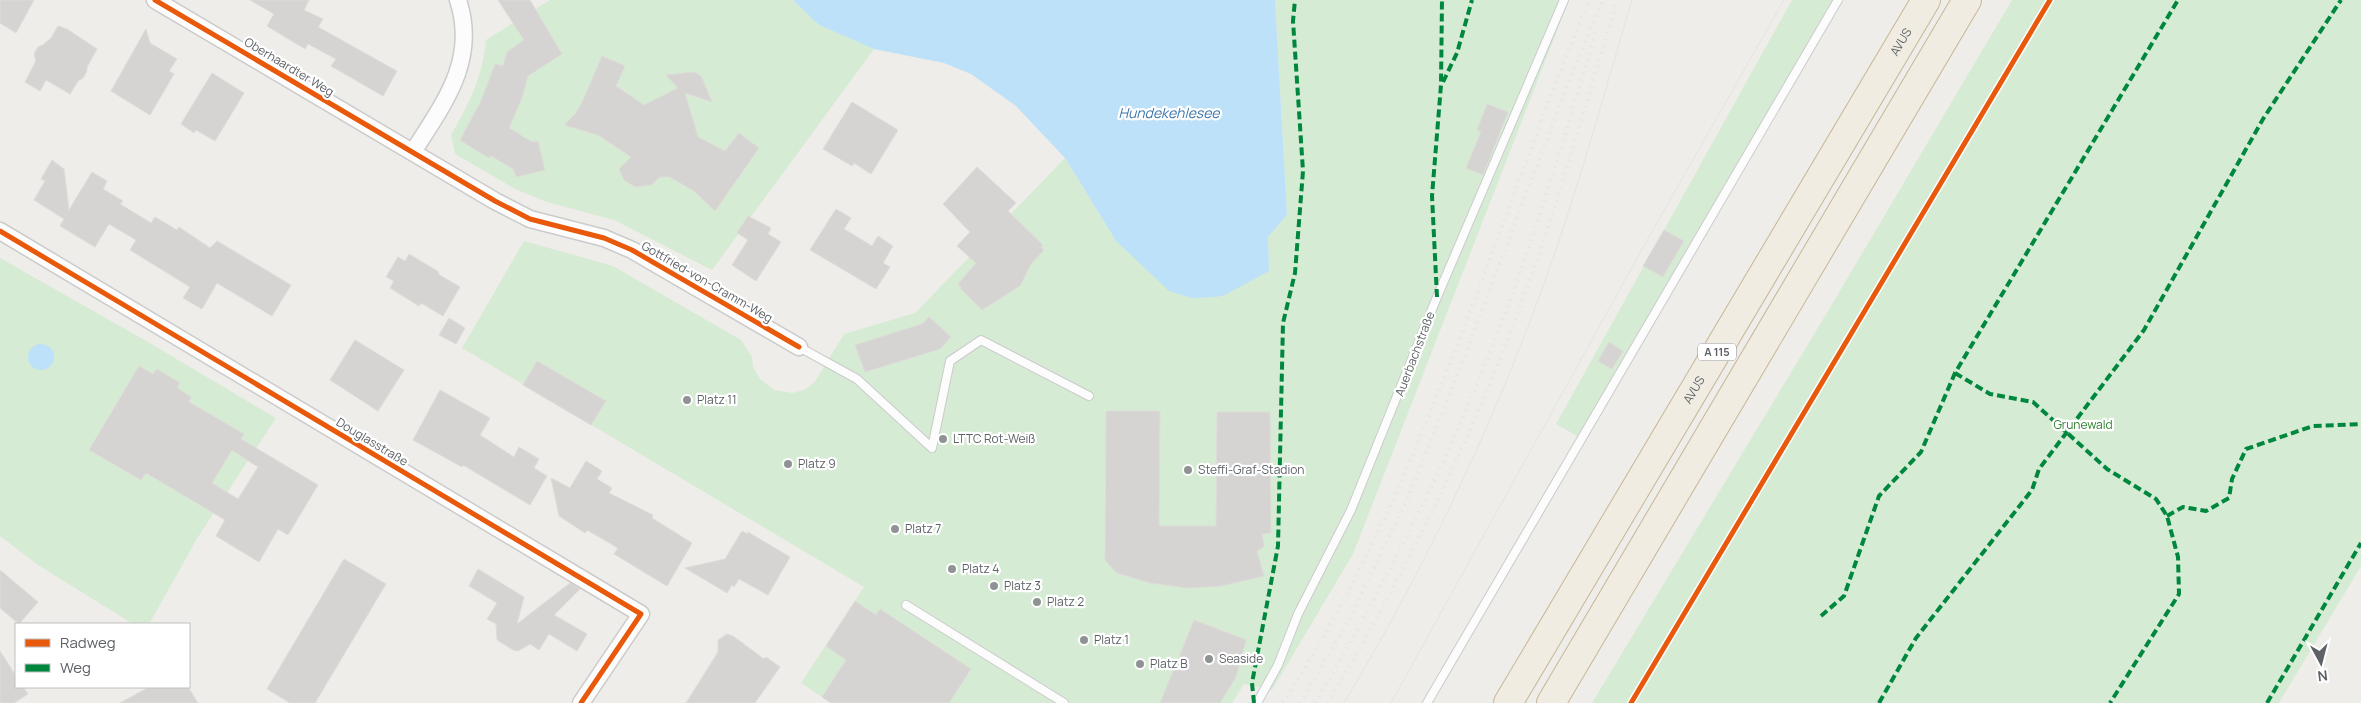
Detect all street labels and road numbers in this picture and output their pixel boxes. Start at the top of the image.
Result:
street label: AVUS [1886,25,1915,59]
street label: Oberhaardter Weg [241,33,337,100]
street label: Gottfried-von-Cramm-Weg [639,237,776,326]
street label: Auerbachstraße [1391,309,1439,399]
road number: A 115 [1698,344,1736,361]
street label: AVUS [1679,373,1708,407]
street label: Douglasstraße [333,413,411,470]

